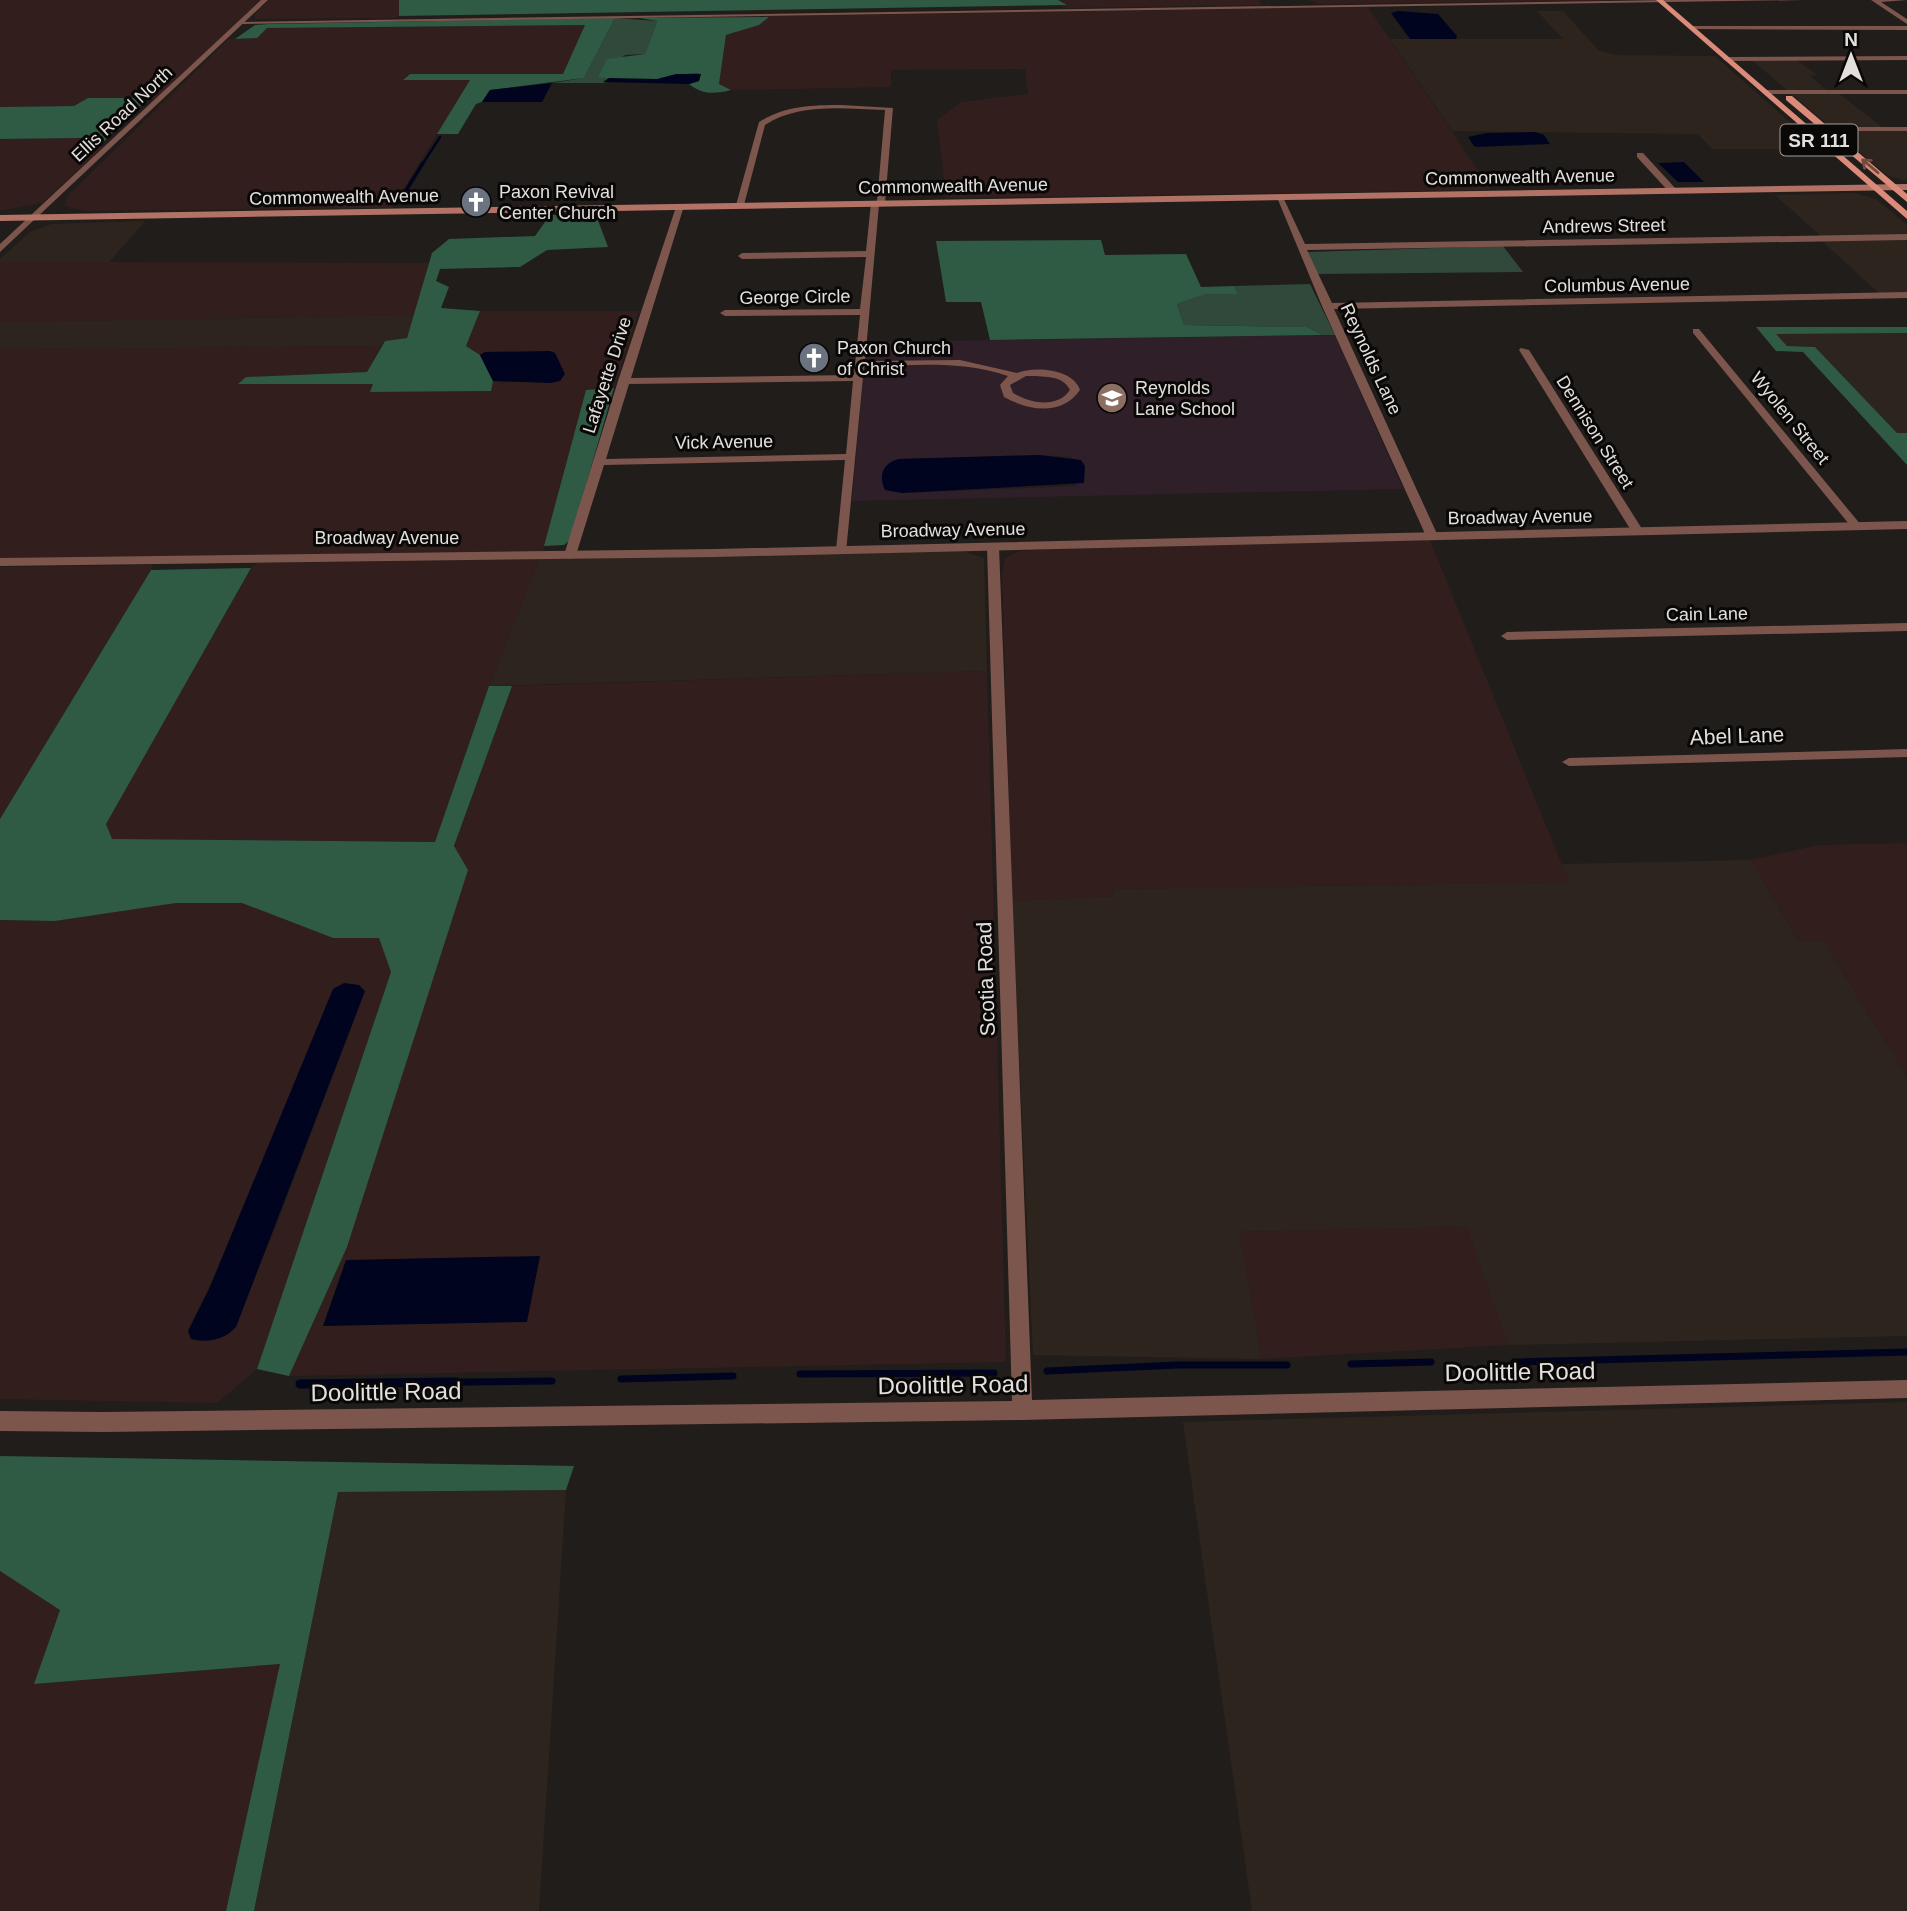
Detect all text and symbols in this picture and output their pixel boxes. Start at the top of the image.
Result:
north arrow [1816,21,1886,91]
text: N [1844,29,1858,50]
street label: Ellis Road North [68,62,176,166]
road number: SR 111 [1780,124,1857,156]
one-way arrow [1861,158,1879,174]
street label: Commonwealth Avenue [1425,165,1615,189]
street label: Commonwealth Avenue [858,174,1048,198]
place label: Paxon Revival Center Church [499,182,616,223]
street label: Commonwealth Avenue [249,185,439,209]
church icon: Paxon Revival Center Church [459,185,493,219]
street label: Andrews Street [1542,215,1666,237]
street label: Columbus Avenue [1544,274,1690,296]
street label: George Circle [739,286,851,308]
street label: Reynolds Lane [1337,300,1405,418]
street label: Lafayette Drive [579,314,635,436]
place label: Paxon Church of Christ [837,338,951,379]
church icon: Paxon Church of Christ [797,341,831,375]
street label: Wyolen Street [1747,368,1833,468]
street label: Dennison Street [1552,372,1638,492]
place label: Reynolds Lane School [1135,378,1235,419]
school or university icon: Reynolds Lane School [1095,381,1129,415]
street label: Vick Avenue [675,431,773,453]
street label: Broadway Avenue [1447,506,1593,528]
street label: Broadway Avenue [880,519,1026,541]
street label: Broadway Avenue [315,528,459,548]
street label: Cain Lane [1666,603,1748,625]
street label: Abel Lane [1689,722,1785,749]
street label: Scotia Road [972,921,999,1037]
street label: Doolittle Road [1444,1357,1596,1386]
street label: Doolittle Road [877,1370,1029,1399]
street label: Doolittle Road [310,1377,462,1406]

